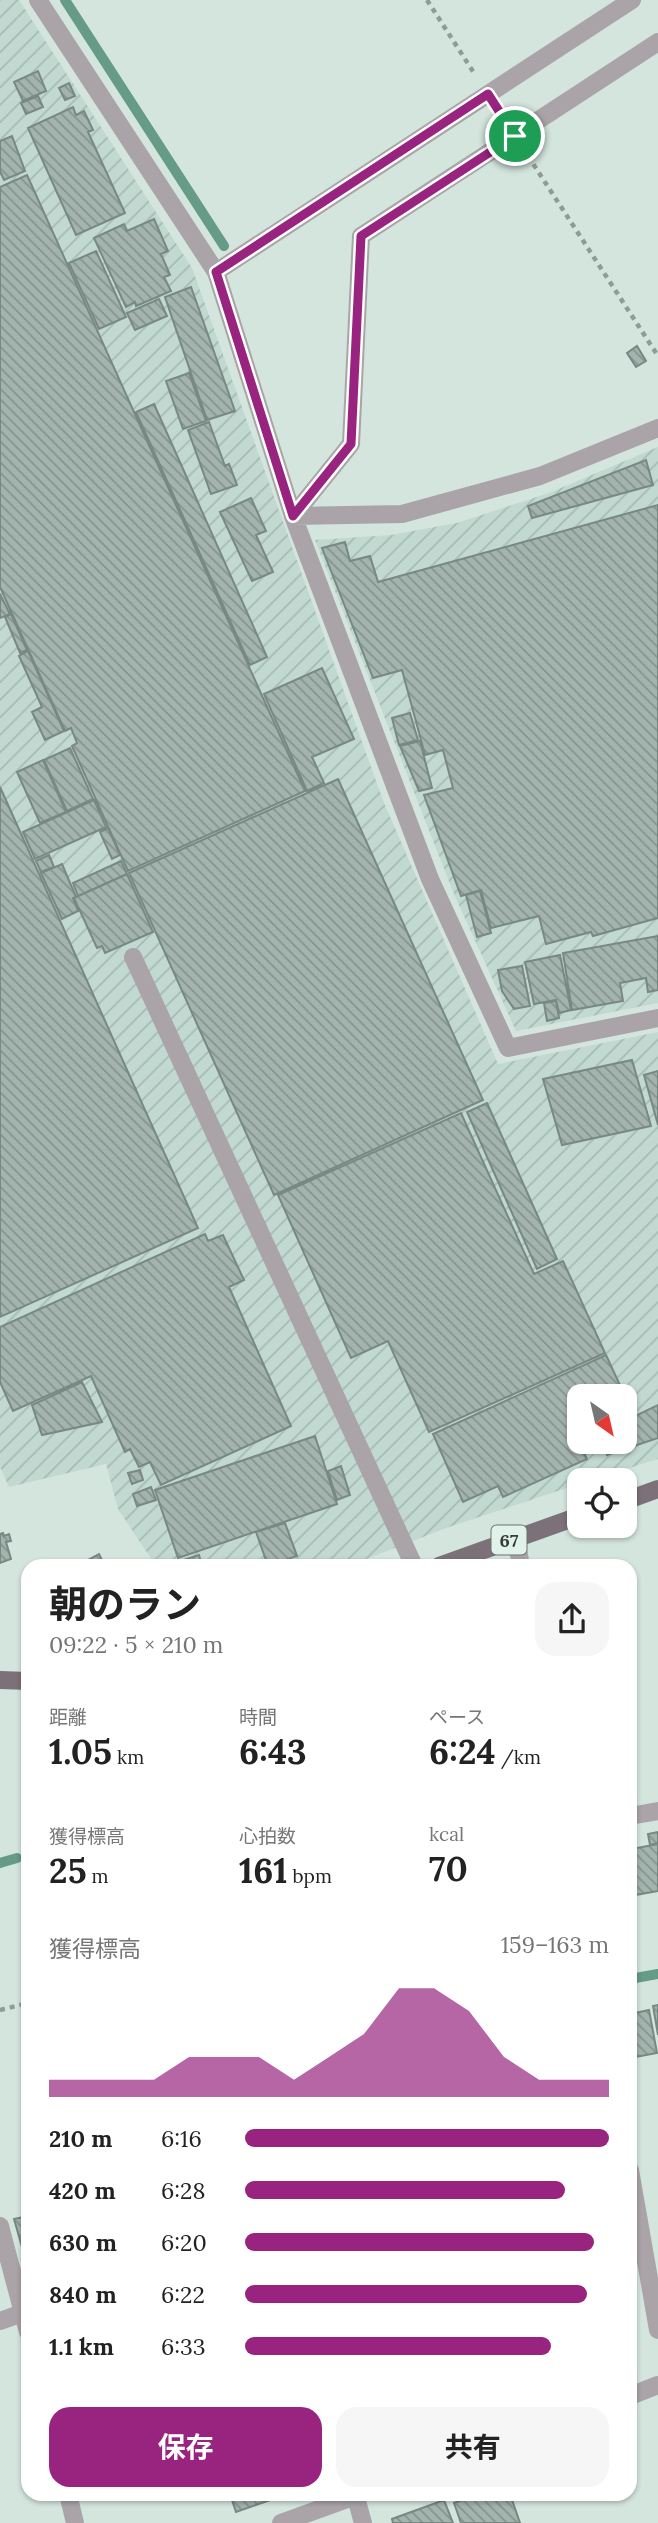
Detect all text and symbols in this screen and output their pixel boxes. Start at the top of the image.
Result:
pin [485,106,545,166]
icon: arrive [496,117,534,155]
north arrow [567,1384,637,1454]
map controls [567,1384,637,1538]
button: locate [567,1468,637,1538]
road number: 67 [491,1526,526,1554]
text: 朝のラン [49,1580,201,1628]
button: share [535,1582,609,1656]
text: 09:22 · 5 × 210 m [49,1630,223,1659]
text: 距離 [49,1705,87,1729]
text: 時間 [239,1705,277,1729]
text: ペース [429,1705,485,1729]
text: 1.05 [49,1729,112,1774]
text: 6:43 [239,1729,307,1774]
text: 6:24 [429,1729,496,1774]
text: km [112,1745,144,1769]
text: /km [496,1745,541,1769]
text: kcal [429,1822,464,1846]
text: 獲得標高 [49,1824,125,1848]
text: 心拍数 [239,1824,296,1848]
text: 70 [429,1846,468,1891]
text: 25 [49,1848,87,1893]
text: 161 [239,1848,288,1893]
text: m [87,1864,109,1888]
text: bpm [288,1864,332,1888]
text: 159–163 m [501,1930,609,1959]
text: 獲得標高 [49,1934,141,1963]
text: 210 m [49,2124,112,2153]
text: 6:16 [161,2124,202,2153]
text: 420 m [49,2176,116,2205]
text: 6:28 [161,2176,205,2205]
text: 630 m [49,2228,117,2257]
text: 6:20 [161,2228,207,2257]
text: 840 m [49,2280,117,2309]
text: 6:22 [161,2280,205,2309]
text: 1.1 km [49,2332,114,2361]
text: 6:33 [161,2332,206,2361]
button: 保存 [49,2407,322,2487]
button: 共有 [336,2407,609,2487]

